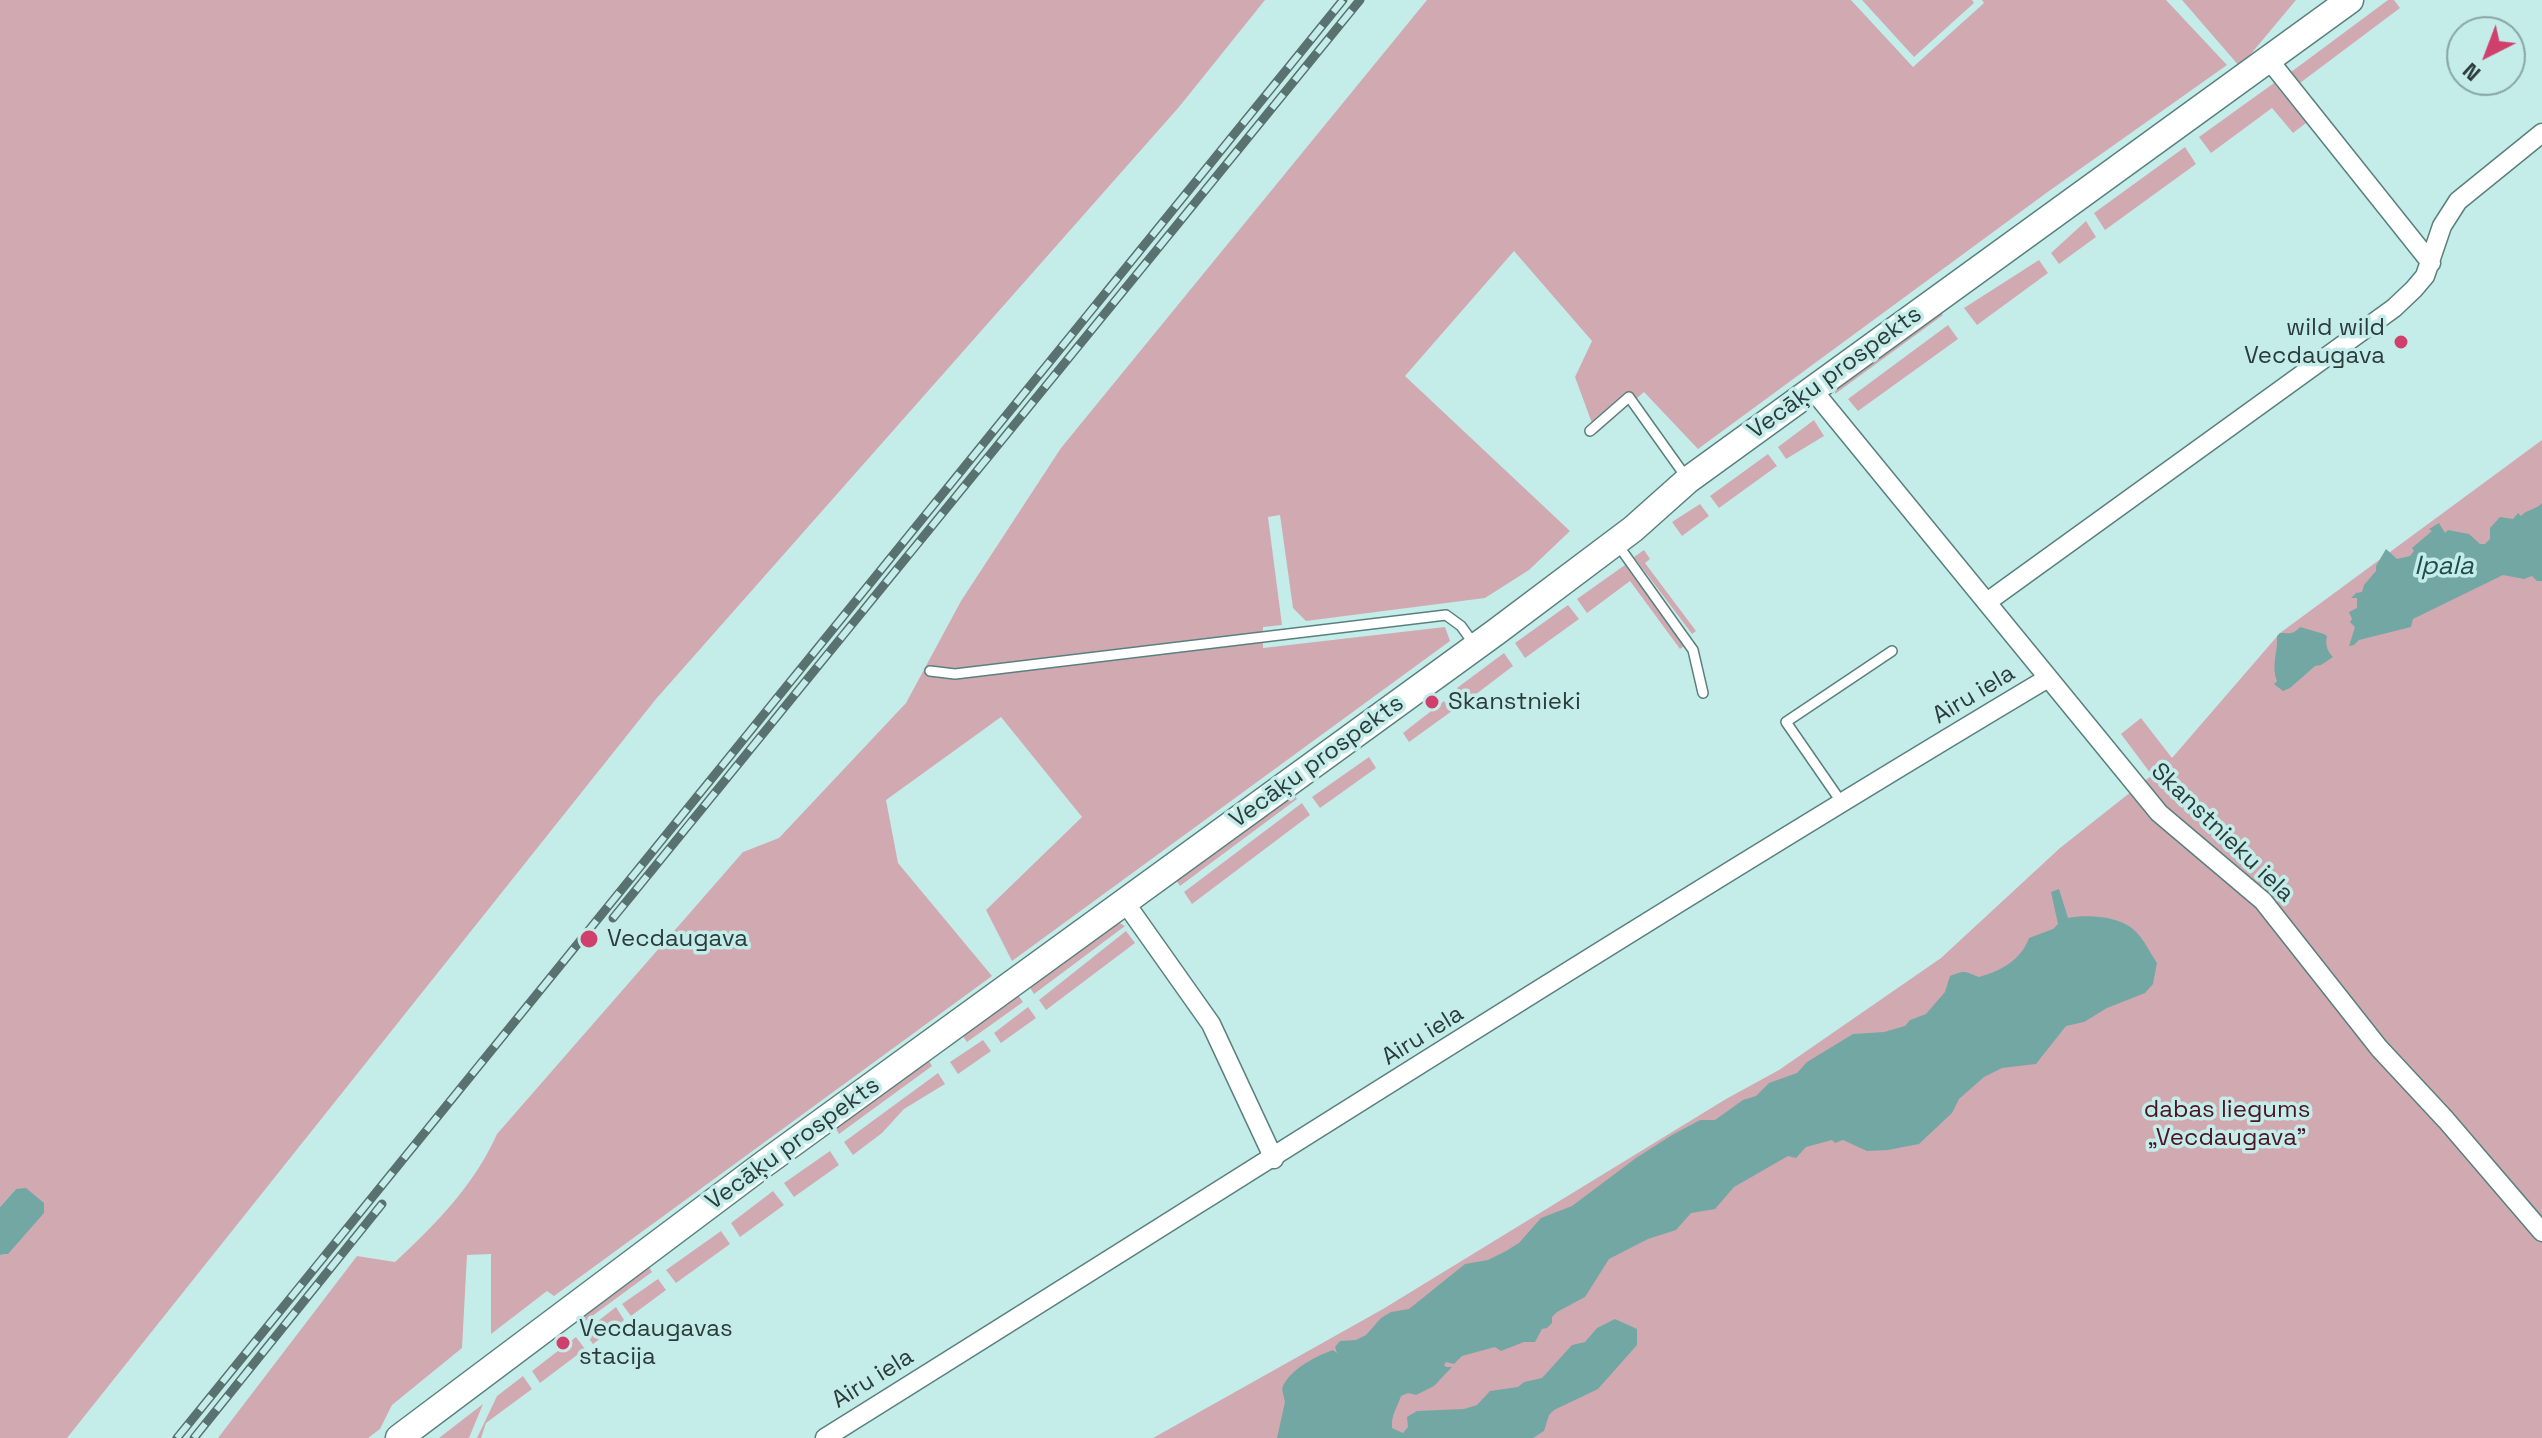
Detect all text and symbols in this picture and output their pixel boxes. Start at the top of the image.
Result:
north arrow [2446,16,2526,96]
text: N [2456,57,2486,88]
street label: Vecāķu prospekts [1742,300,1928,446]
place label: wild wild Vecdaugava [2244,314,2385,370]
marker: wild wild Vecdaugava [2392,333,2410,351]
water label: Ipala [2414,551,2474,583]
street label: Airu iela [1928,659,2020,731]
place label: Skanstnieki [1448,688,1581,716]
street label: Vecāķu prospekts [1224,689,1410,835]
marker: Skanstnieki [1423,693,1441,711]
street label: Skanstnieku iela [2145,757,2299,909]
place label: Vecdaugava [607,925,748,953]
marker: Vecdaugava [578,928,600,950]
street label: Airu iela [1377,1000,1469,1072]
street label: Vecāķu prospekts [700,1071,886,1217]
park label: dabas liegums „Vecdaugava” [2144,1096,2310,1152]
place label: Vecdaugavas stacija [579,1315,733,1371]
marker: Vecdaugavas stacija [554,1334,572,1352]
street label: Airu iela [827,1343,919,1415]

